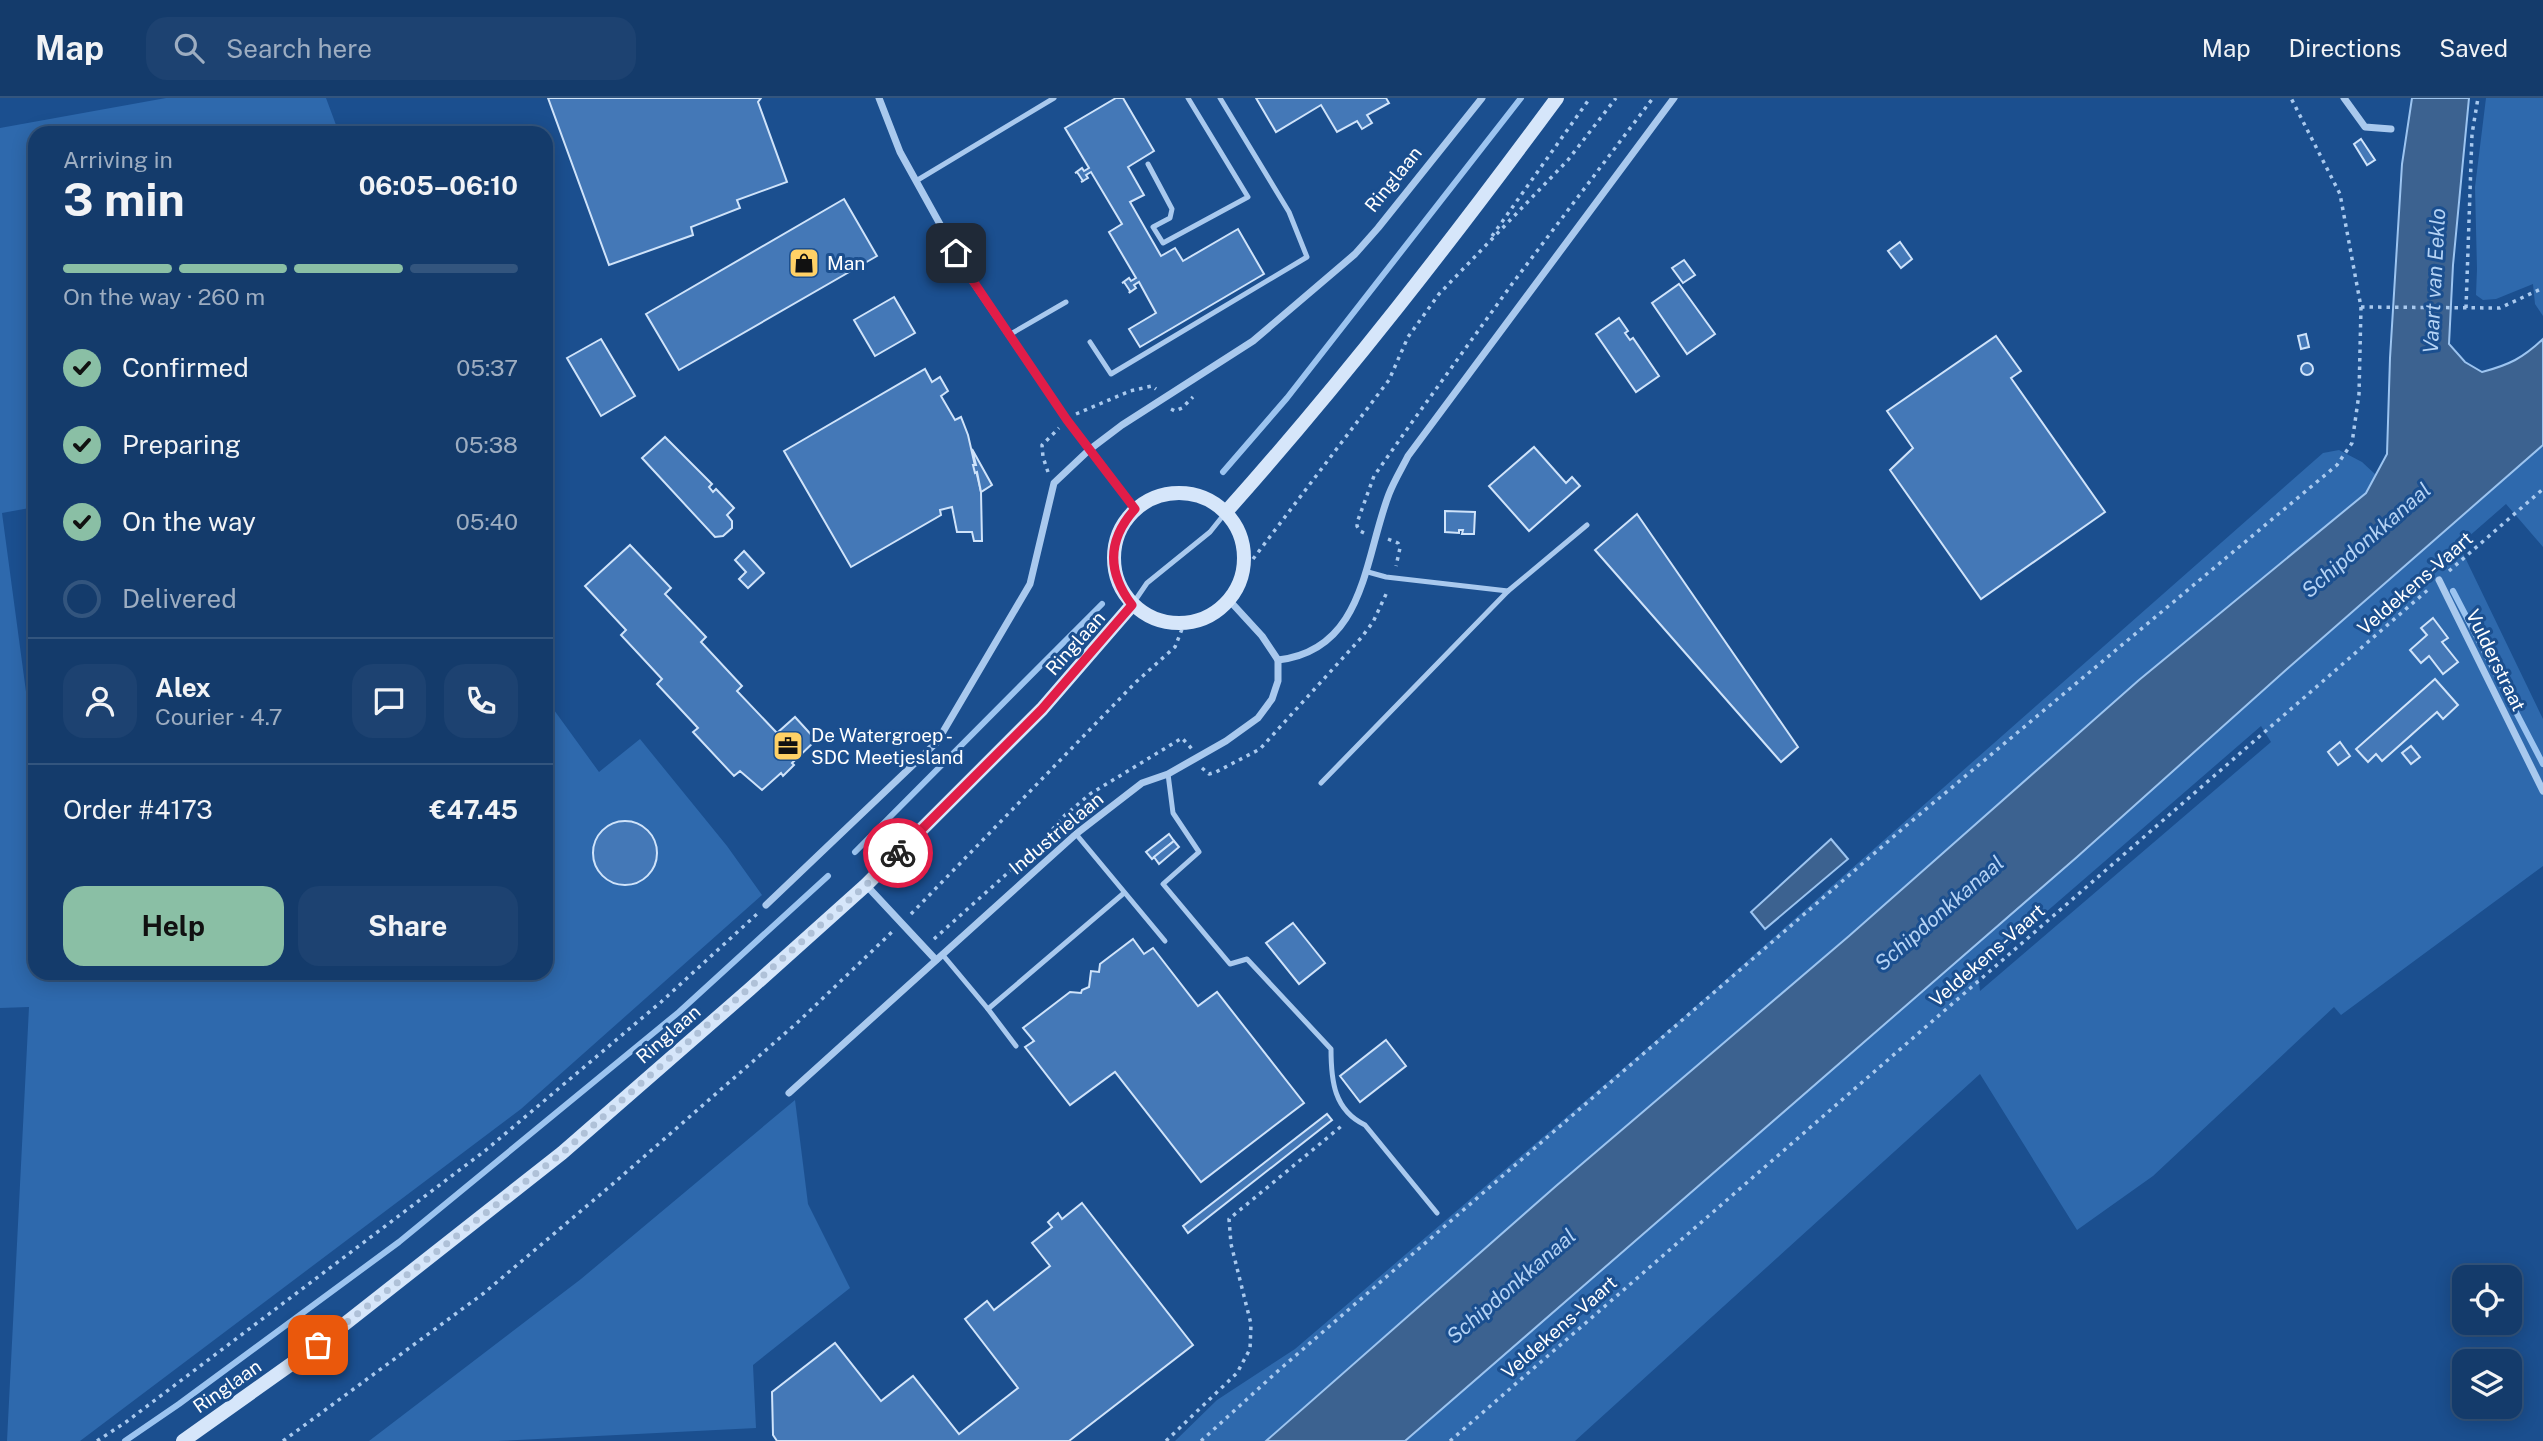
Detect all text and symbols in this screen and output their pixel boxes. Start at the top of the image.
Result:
search box [146,17,636,80]
text: Map [35,29,104,67]
icon: search [170,29,208,67]
text: Search here [226,33,372,64]
text: Map [2202,34,2251,62]
text: Directions [2289,34,2401,62]
text: Saved [2439,34,2508,62]
street label: Ringlaan [1360,142,1426,216]
text: Arriving in [63,146,173,173]
text: 06:05–06:10 [359,170,518,201]
text: 3 min [63,172,185,226]
water label: Vaart van Eeklo [2418,208,2450,354]
pin [926,223,986,283]
icon: home [937,234,975,272]
shop icon: Man [787,246,821,280]
place label: Man [827,252,865,274]
text: On the way · 260 m [63,283,265,310]
icon: check [63,349,101,387]
text: Confirmed [122,352,249,383]
text: 05:37 [456,354,518,381]
icon: check [63,426,101,464]
text: Preparing [122,429,241,460]
text: 05:38 [455,431,518,458]
water label: Schipdonkkanaal [2296,477,2436,603]
icon: check [63,503,101,541]
text: On the way [122,506,256,537]
text: 05:40 [456,508,518,535]
street label: Veldekens-Vaart [2353,527,2477,639]
text: Delivered [122,583,237,614]
street label: Vulderstraat [2462,606,2530,714]
street label: Ringlaan [1041,607,1109,679]
button: person [63,664,137,738]
button: chat [352,664,426,738]
button: phone [444,664,518,738]
text: Alex [155,672,211,703]
text: Courier · 4.7 [155,703,283,730]
place label: De Watergroep - SDC Meetjesland [811,724,964,768]
office icon: De Watergroep - SDC Meetjesland [771,729,805,763]
street label: Industrielaan [1004,787,1108,879]
text: Order #4173 [63,794,213,825]
text: €47.45 [429,794,518,825]
courier [863,818,933,888]
icon: bike [879,834,917,872]
water label: Schipdonkkanaal [1869,850,2009,976]
button: Help [63,886,284,966]
button: Share [298,886,518,966]
street label: Veldekens-Vaart [1925,899,2049,1011]
street label: Ringlaan [631,1000,705,1068]
water label: Schipdonkkanaal [1441,1223,1581,1349]
map controls [2452,1265,2522,1419]
button: locate [2452,1265,2522,1335]
street label: Veldekens-Vaart [1497,1271,1621,1383]
pin [288,1315,348,1375]
icon: bag [299,1326,337,1364]
button: layers [2452,1349,2522,1419]
street label: Ringlaan [189,1355,265,1417]

